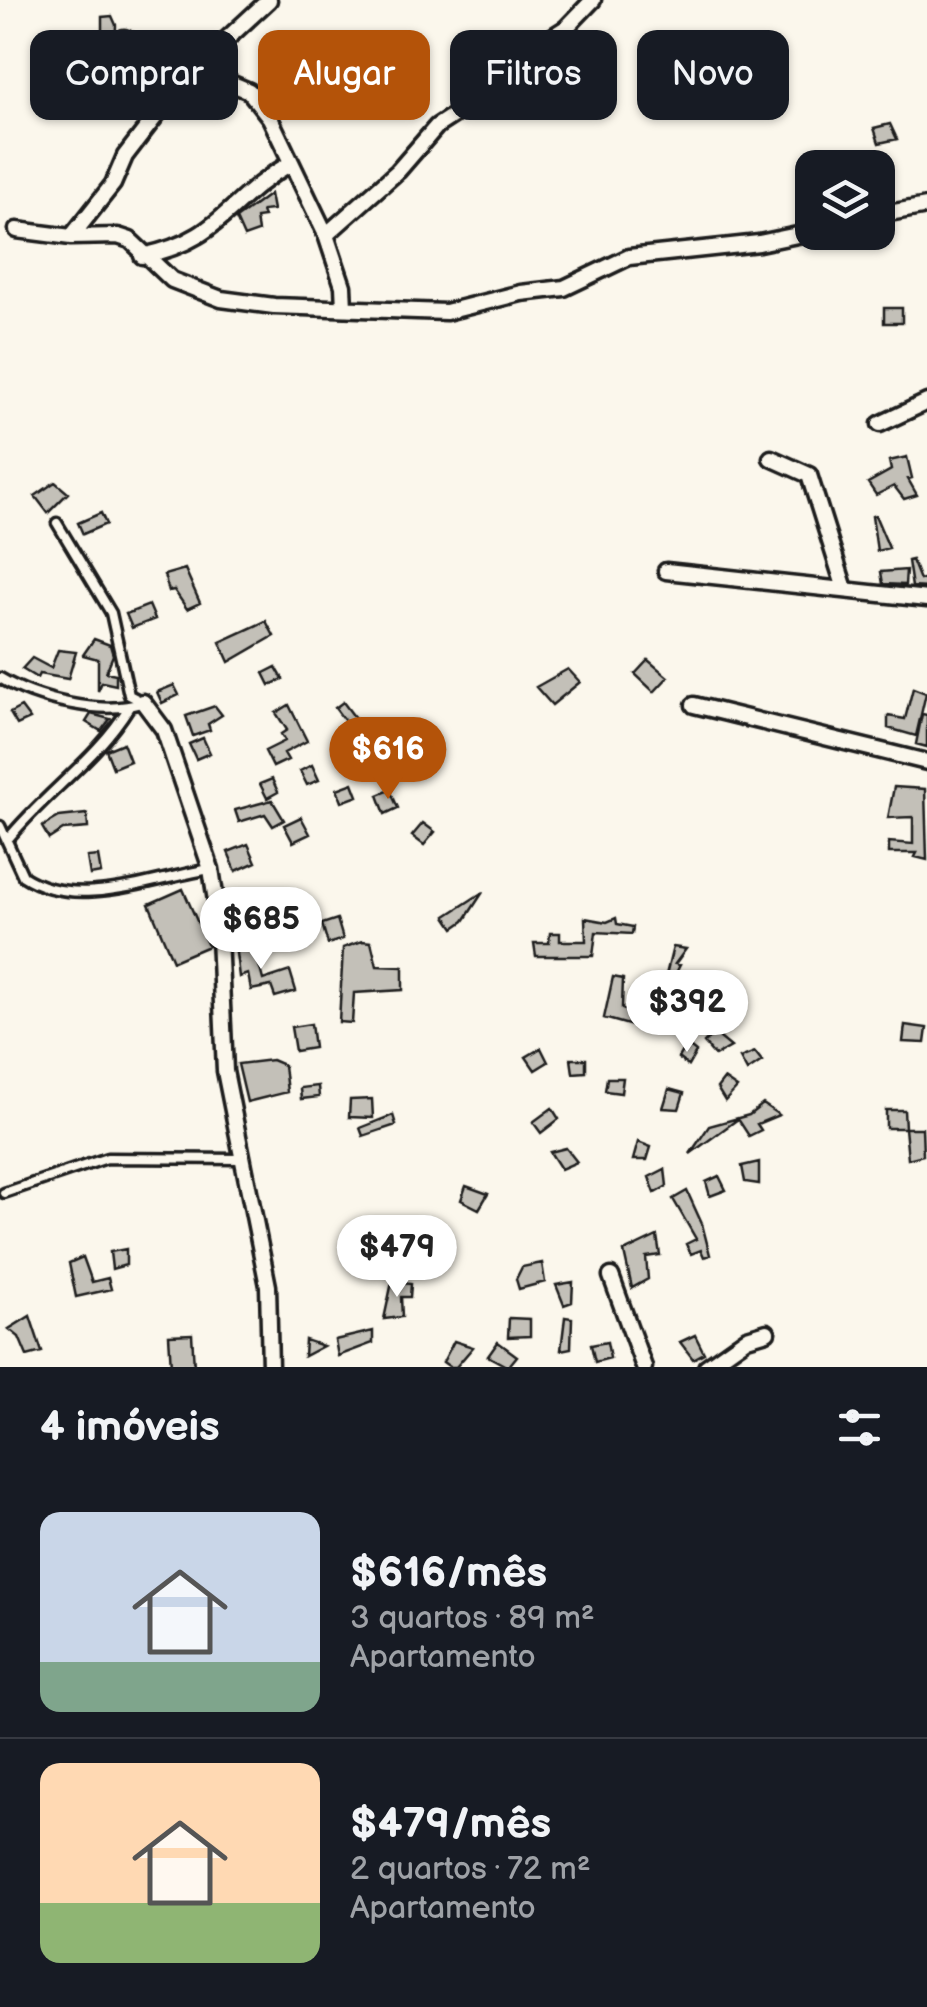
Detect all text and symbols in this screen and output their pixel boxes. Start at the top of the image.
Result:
chip: Comprar [30,30,238,120]
chip: Alugar [258,30,430,120]
chip: Filtros [450,30,617,120]
chip: Novo [637,30,789,120]
map controls [795,150,895,250]
button: layers [795,150,895,250]
pin: $616 [329,717,447,802]
text: $616 [351,730,425,769]
pin: $685 [202,887,320,972]
text: $685 [222,900,300,939]
pin: $392 [628,970,746,1055]
text: $392 [648,983,726,1022]
pin: $479 [338,1215,456,1300]
text: $479 [359,1228,435,1267]
icon: filters [832,1400,887,1455]
text: 4 imóveis [40,1402,220,1453]
text: $616/mês [350,1548,547,1599]
icon: home [120,1552,240,1672]
text: 3 quartos · 89 m² [350,1599,595,1638]
text: Apartamento [350,1638,536,1677]
text: $479/mês [350,1799,551,1850]
icon: home [120,1803,240,1923]
text: 2 quartos · 72 m² [350,1850,590,1889]
text: Apartamento [350,1889,536,1928]

